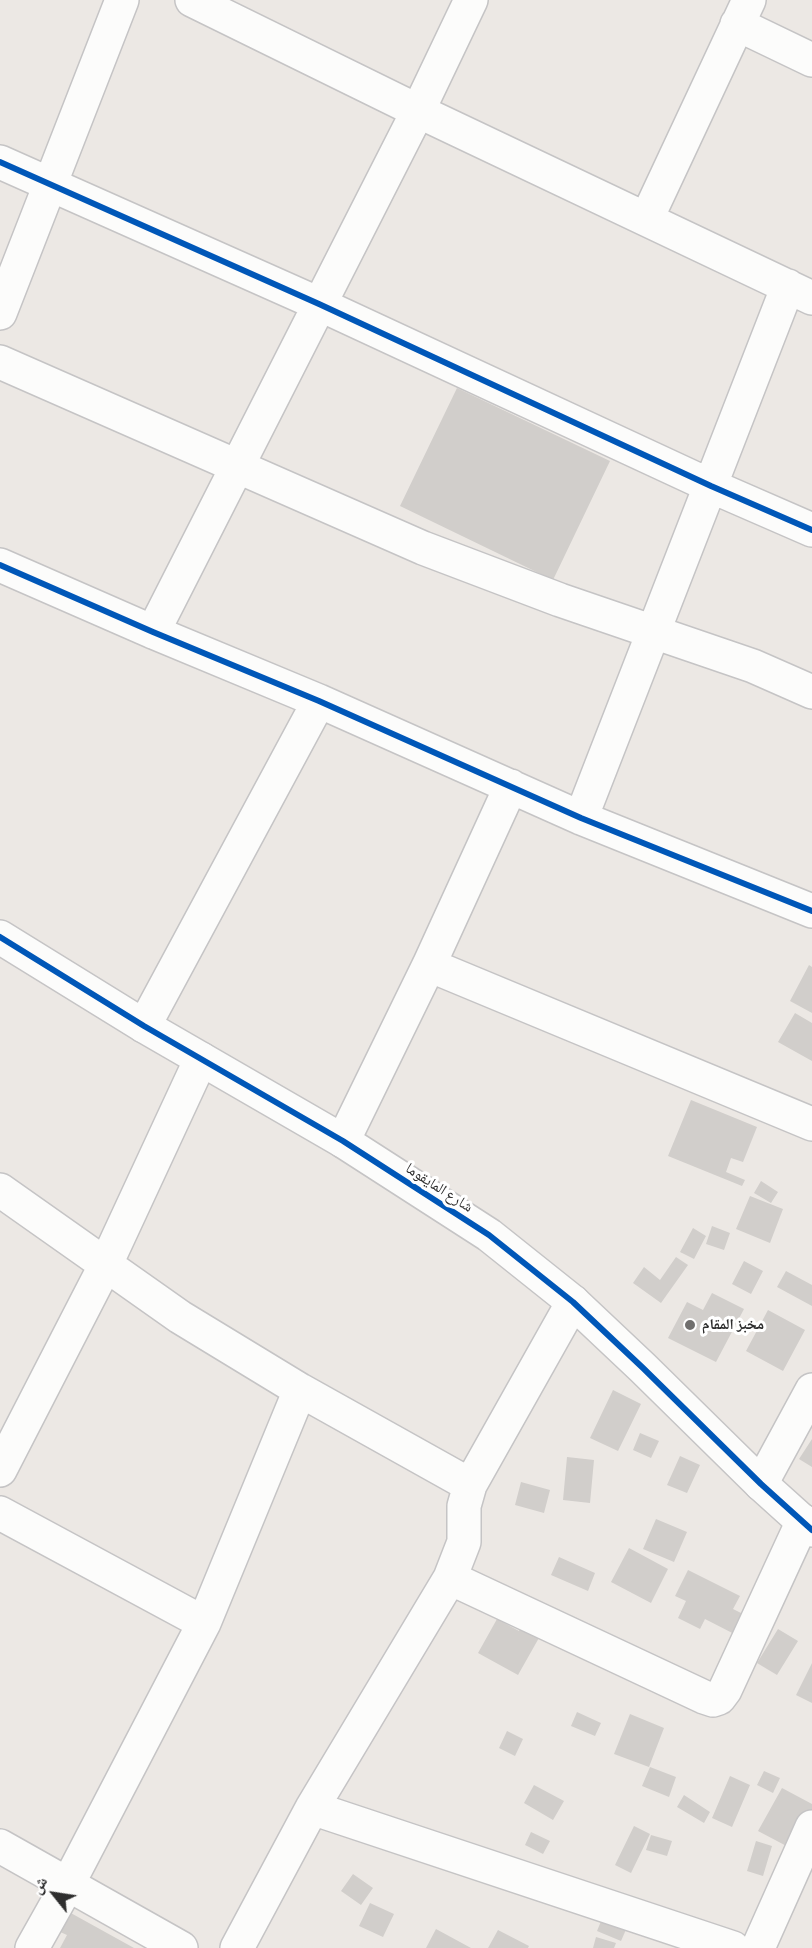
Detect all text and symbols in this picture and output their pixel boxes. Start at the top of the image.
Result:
street label: شارع المايقوما [402,1160,476,1216]
place label: مخبز المقام [702,1316,764,1334]
marker: مخبز المقام [683,1318,697,1332]
north arrow [24,1864,84,1924]
text: ش [25,1872,52,1898]

